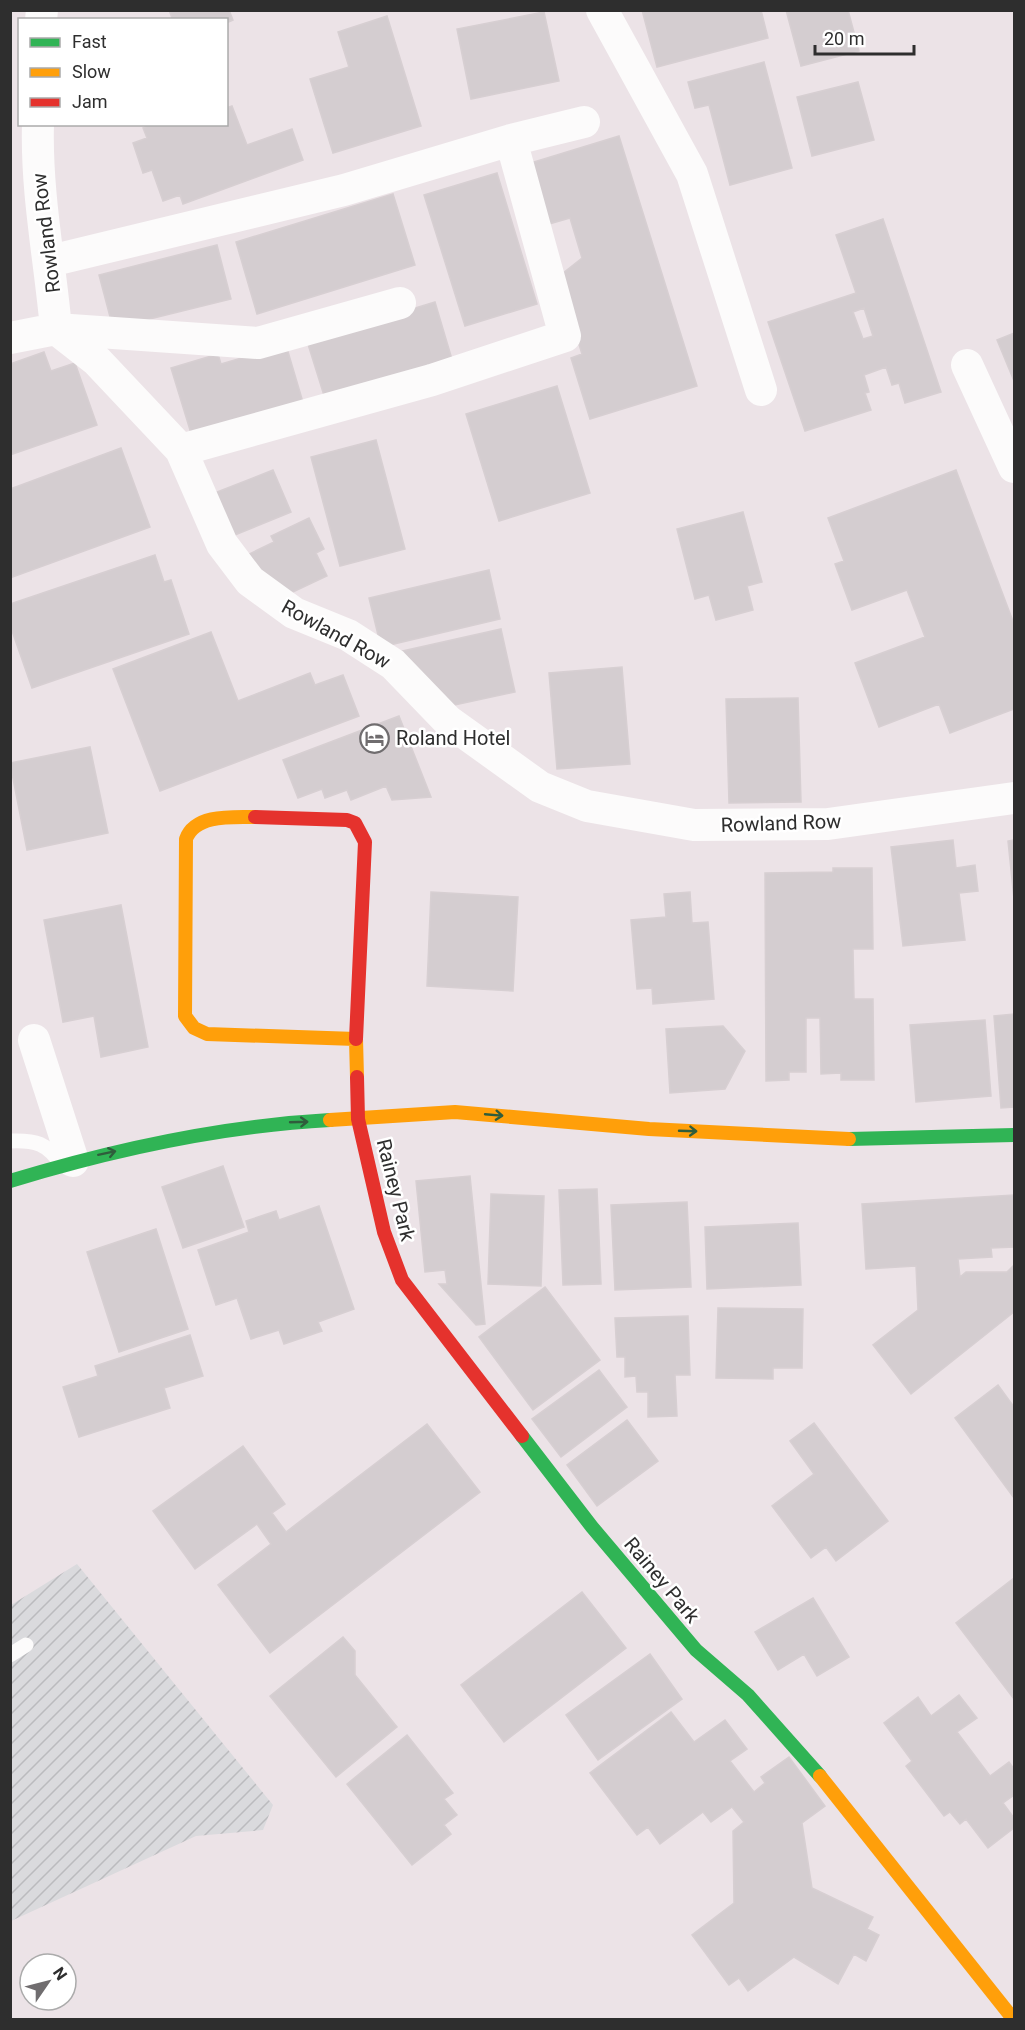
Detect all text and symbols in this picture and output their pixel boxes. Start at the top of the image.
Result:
legend [18,18,228,126]
scale bar [815,18,914,56]
text: 20 m [824,28,864,49]
text: Fast [72,31,107,52]
text: Slow [72,61,111,82]
text: Jam [72,91,108,112]
street label: Rowland Row [27,172,65,294]
street label: Rowland Row [277,594,395,674]
hotel icon: Roland Hotel [359,722,391,754]
place label: Roland Hotel [396,726,510,750]
street label: Rowland Row [720,809,842,837]
one-way arrow [483,1110,503,1121]
one-way arrow [289,1116,309,1127]
one-way arrow [677,1125,697,1136]
street label: Rainey Park [372,1136,420,1244]
one-way arrow [97,1147,116,1158]
street label: Rainey Park [619,1532,705,1628]
north arrow [18,1952,78,2012]
text: N [49,1964,71,1984]

